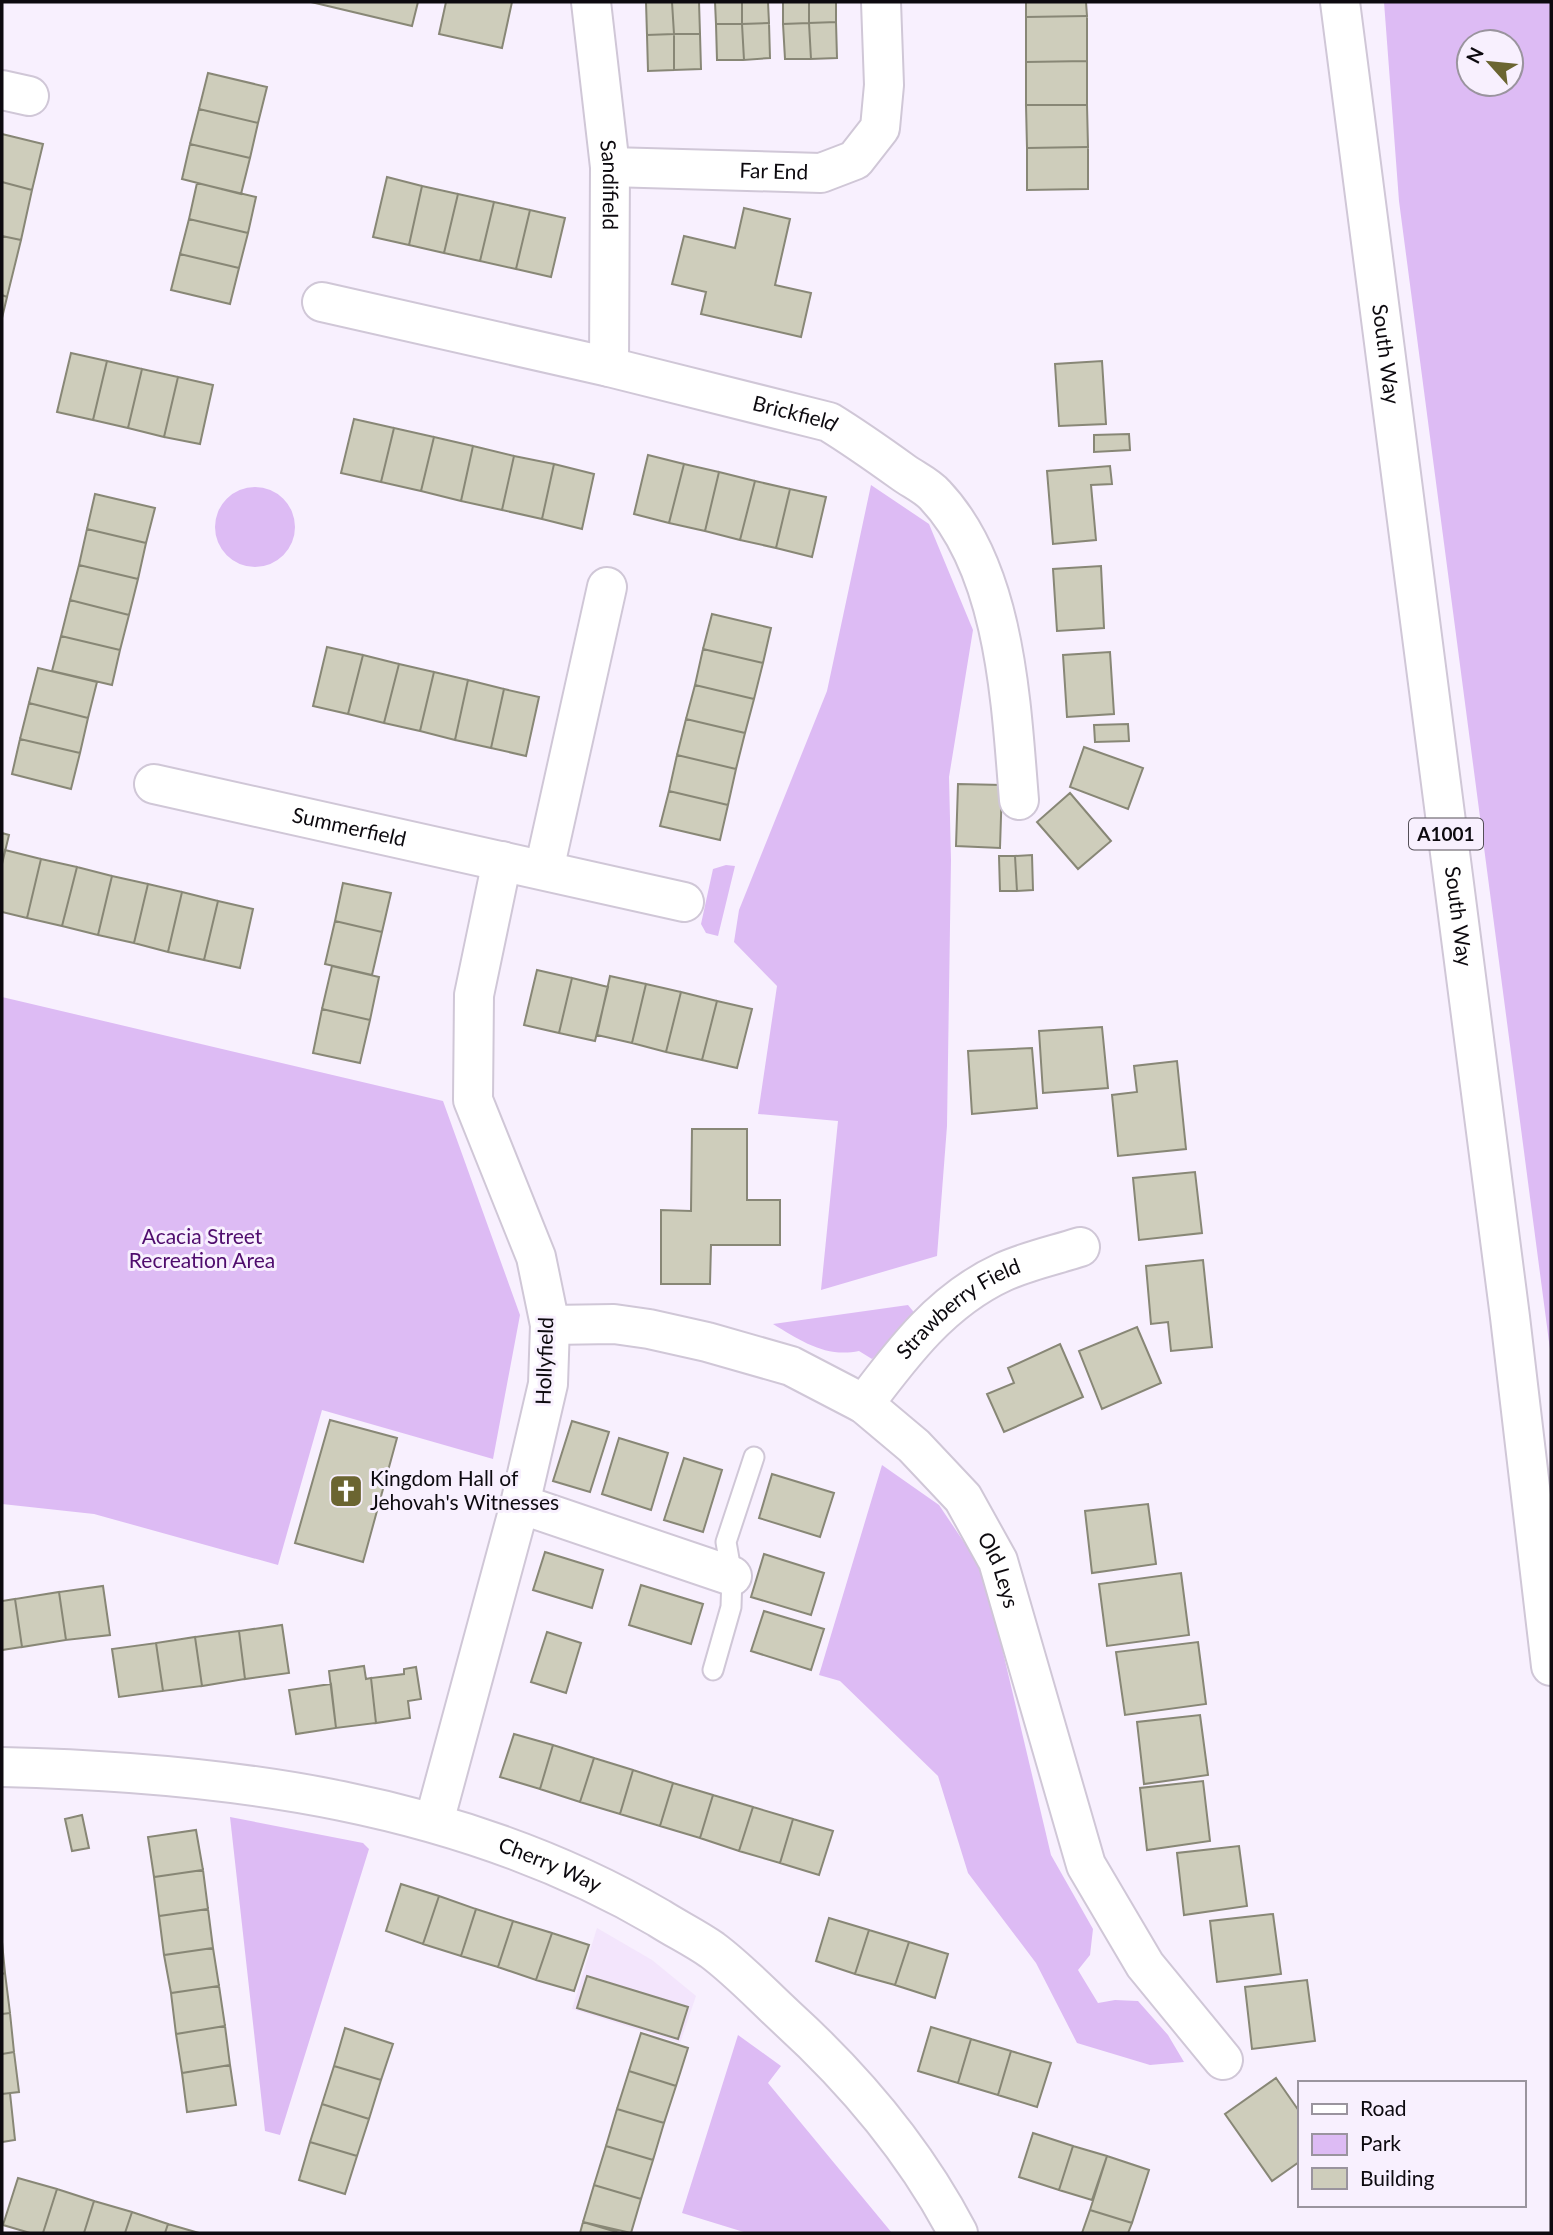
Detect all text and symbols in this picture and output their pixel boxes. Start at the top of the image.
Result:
north arrow [1455,28,1525,98]
text: N [1461,43,1488,67]
street label: Sandifield [596,138,624,230]
street label: Far End [739,157,809,184]
street label: South Way [1368,302,1406,406]
street label: Brickfield [750,389,843,436]
street label: Summerfield [290,801,409,851]
road number: A1001 [1409,818,1483,849]
street label: South Way [1441,865,1479,968]
park label: Acacia Street Recreation Area [129,1223,275,1272]
street label: Strawberry Field [890,1252,1023,1363]
street label: Hollyfield [529,1316,558,1405]
place label: Kingdom Hall of Jehovah's Witnesses [370,1465,559,1514]
church icon: Kingdom Hall of Jehovah's Witnesses [327,1472,365,1510]
street label: Old Leys [973,1527,1025,1611]
street label: Cherry Way [496,1831,606,1896]
legend [1298,2081,1525,2207]
text: Road [1360,2095,1407,2120]
text: Park [1360,2130,1401,2155]
text: Building [1360,2165,1435,2190]

